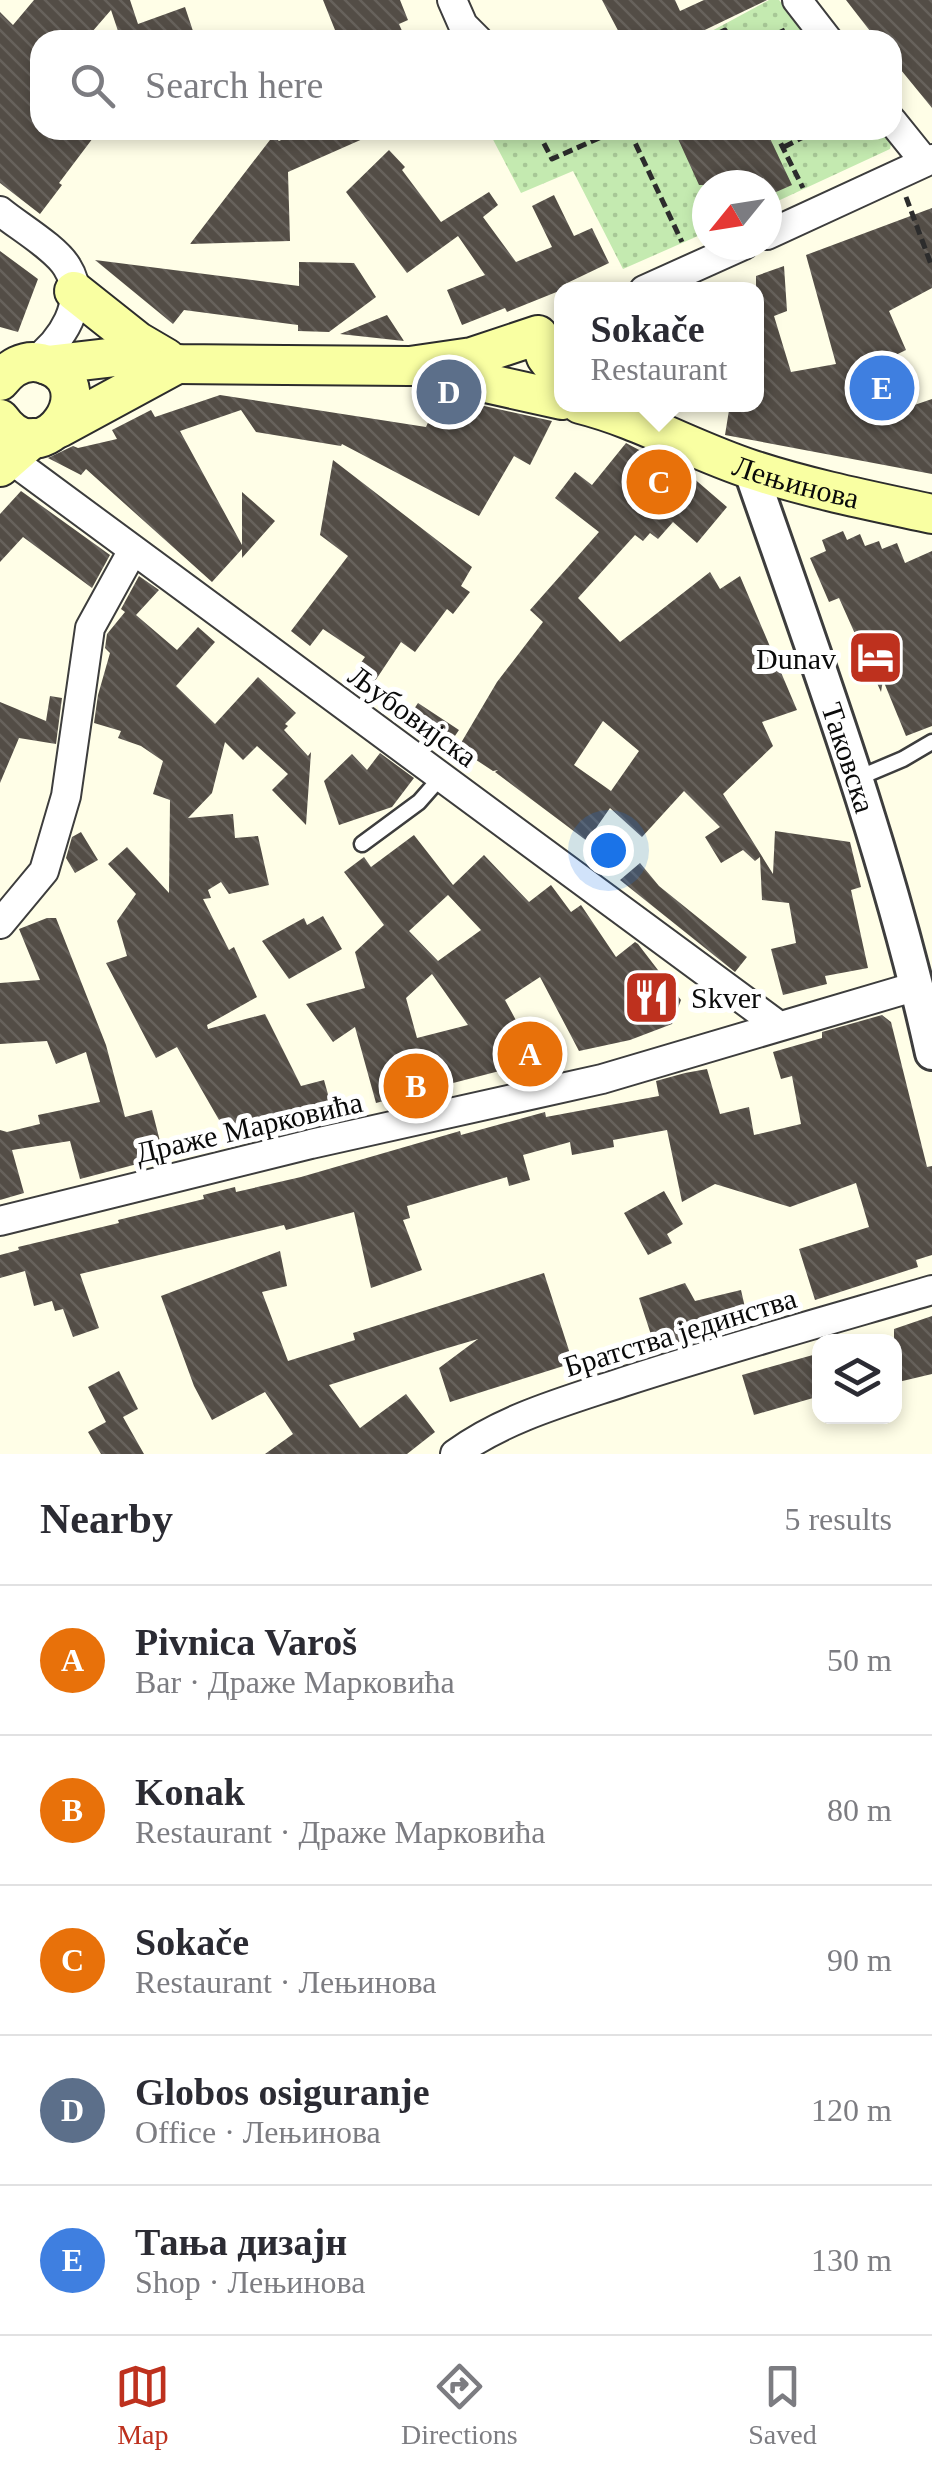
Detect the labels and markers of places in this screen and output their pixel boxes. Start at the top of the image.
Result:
pin: E [850,350,914,426]
pin: D [416,354,482,430]
pin: C [626,444,692,520]
hotel icon: Dunav [845,628,905,688]
place label: Dunav [756,642,836,675]
restaurant icon: Skver [622,967,682,1027]
place label: Skver [691,981,761,1014]
pin: A [498,1016,562,1092]
pin: B [384,1048,448,1124]

